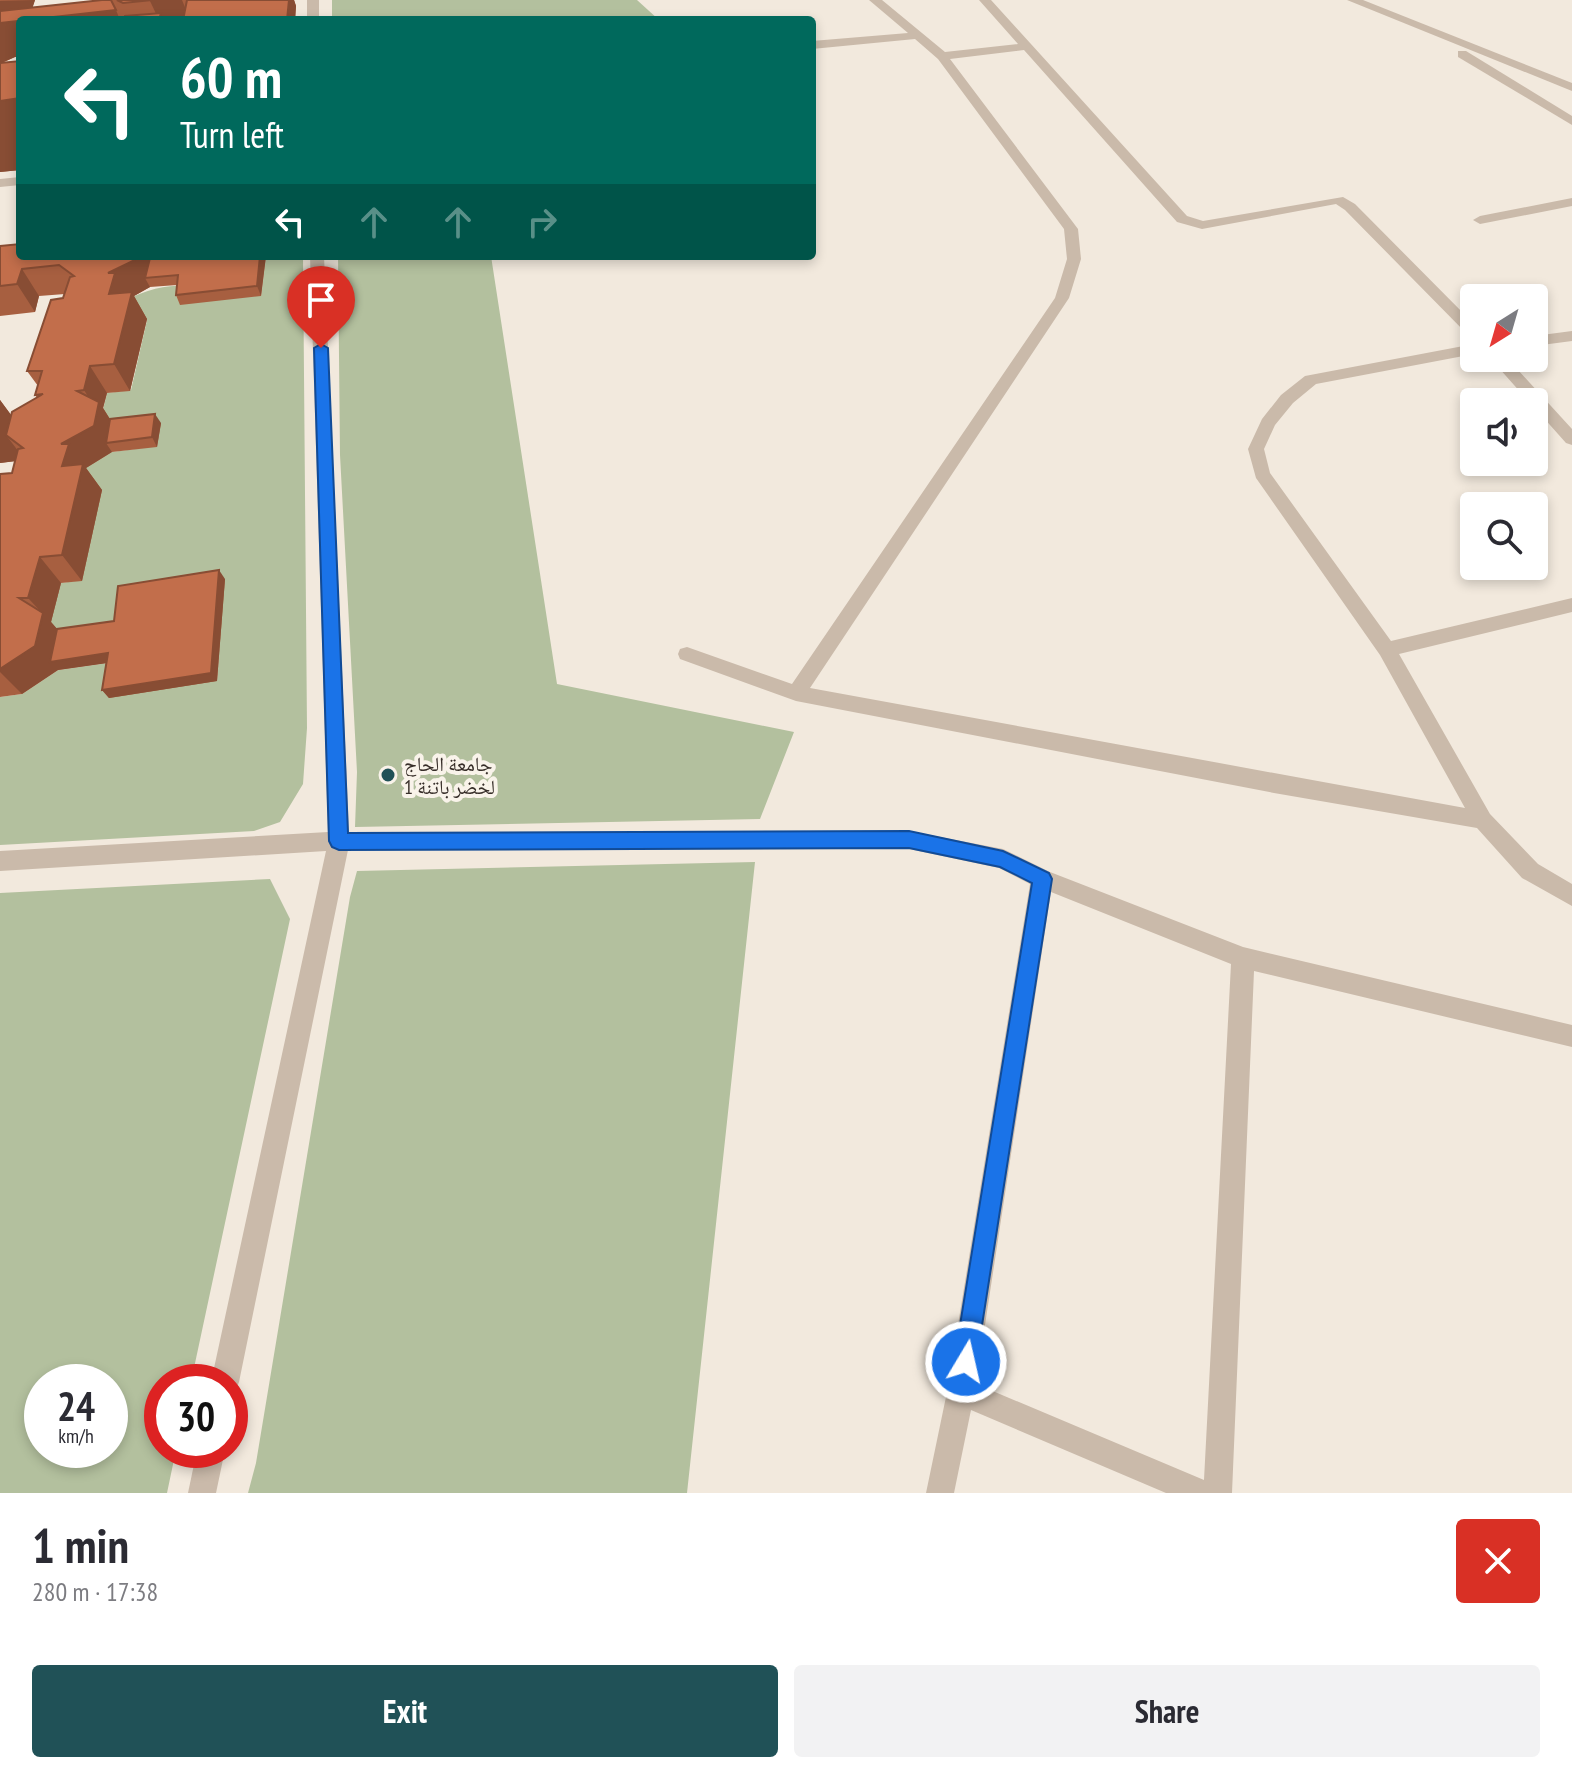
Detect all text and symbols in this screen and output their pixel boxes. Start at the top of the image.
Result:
text: 60 m [180,41,282,113]
icon: left [48,48,152,152]
text: Turn left [180,111,284,158]
icon: left [268,200,312,244]
icon: ahead [352,200,396,244]
icon: ahead [436,200,480,244]
icon: right [520,200,564,244]
pin [287,266,355,348]
icon: arrive [299,278,343,322]
north arrow [1460,284,1548,372]
map controls [1460,284,1548,580]
button: sound [1460,388,1548,476]
button: search [1460,492,1548,580]
place label: جامعة الحاج لخضر باتنة 1 [404,751,495,800]
marker: جامعة الحاج لخضر باتنة 1 [379,766,397,784]
position arrow [924,1320,1008,1404]
speed limit sign: 30 [144,1364,248,1468]
text: 24 [57,1380,95,1432]
text: km/h [58,1423,94,1449]
text: 1 min [32,1514,129,1576]
button: close [1456,1519,1540,1603]
text: 280 m · 17:38 [32,1575,158,1608]
button: Exit [32,1665,778,1757]
button: Share [794,1665,1540,1757]

